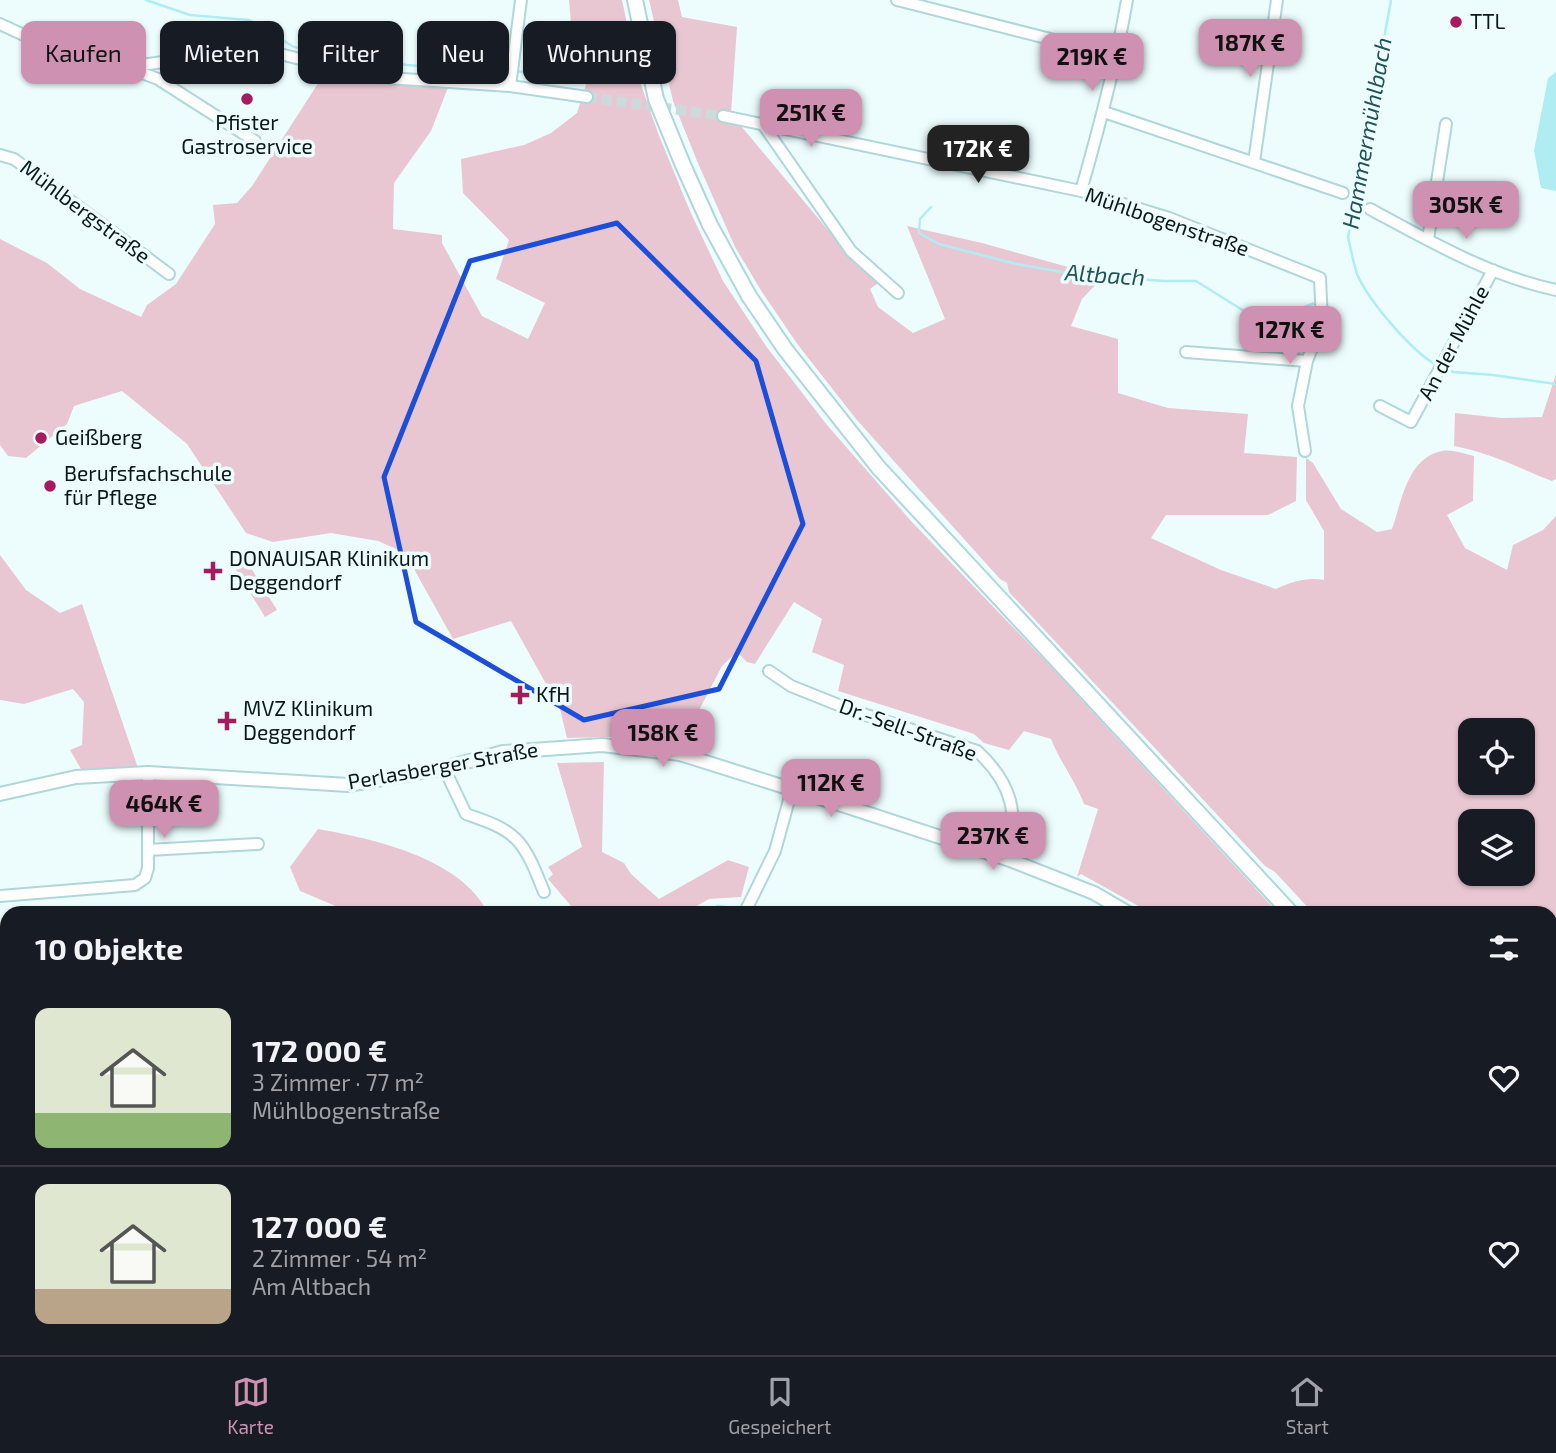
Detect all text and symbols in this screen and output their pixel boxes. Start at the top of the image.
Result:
place label: TTL [1470,8,1505,33]
marker: TTL [1448,14,1464,30]
pin: 187K € [1193,20,1307,79]
chip: Kaufen [21,21,146,84]
chip: Mieten [160,21,284,84]
chip: Filter [298,21,403,84]
chip: Neu [417,21,509,84]
chip: Wohnung [523,21,676,84]
text: 187K € [1215,28,1285,56]
pin: 219K € [1035,34,1149,93]
water label: Hammermühlbach [1335,35,1397,231]
text: 219K € [1057,42,1127,70]
pin: 251K € [754,90,868,149]
marker: Pfister Gastroservice [239,91,255,107]
text: 251K € [776,98,846,126]
place label: Pfister Gastroservice [181,109,313,158]
pin: 172K € [921,125,1035,185]
text: 172K € [943,134,1013,162]
street label: Mühlbergstraße [16,154,156,268]
street label: Mühlbogenstraße [1082,181,1253,260]
pin: 305K € [1409,182,1523,241]
text: 305K € [1429,190,1503,218]
water label: Altbach [1063,257,1146,291]
street label: An der Mühle [1412,281,1493,404]
pin: 127K € [1233,306,1347,366]
text: 127K € [1255,315,1325,343]
place label: Geißberg [55,424,142,449]
marker: Geißberg [33,430,49,446]
place label: Berufsfachschule für Pflege [64,460,232,509]
marker: Berufsfachschule für Pflege [42,478,58,494]
place label: DONAUISAR Klinikum Deggendorf [229,545,429,594]
marker: DONAUISAR Klinikum Deggendorf [203,561,223,581]
place label: KfH [536,681,570,706]
marker: KfH [510,685,530,705]
street label: Dr.-Sell-Straße [836,692,981,765]
place label: MVZ Klinikum Deggendorf [243,695,373,744]
pin: 158K € [606,710,720,769]
marker: MVZ Klinikum Deggendorf [217,711,237,731]
text: 158K € [627,718,699,746]
map controls [1458,718,1535,886]
button: locate [1458,718,1535,795]
street label: Perlasberger Straße [346,735,540,794]
pin: 112K € [774,760,888,819]
text: 112K € [797,768,865,796]
pin: 464K € [107,780,221,840]
text: 464K € [126,789,202,817]
button: layers [1458,809,1535,886]
pin: 237K € [936,812,1050,872]
text: 237K € [957,821,1029,849]
icon: filters [1485,929,1523,967]
text: 10 Objekte [35,930,183,966]
text: 172 000 € [252,1032,387,1068]
icon: home [91,1036,175,1120]
icon: heart [1485,1059,1523,1097]
text: 3 Zimmer · 77 m² [252,1068,424,1096]
text: Mühlbogenstraße [252,1096,440,1124]
text: 127 000 € [252,1208,387,1244]
icon: home [91,1212,175,1296]
icon: heart [1485,1235,1523,1273]
text: 2 Zimmer · 54 m² [252,1244,427,1272]
text: Am Altbach [252,1272,371,1300]
tab: Karte [227,1373,274,1438]
tab: Gespeichert [728,1373,831,1438]
tab: Start [1286,1373,1329,1438]

